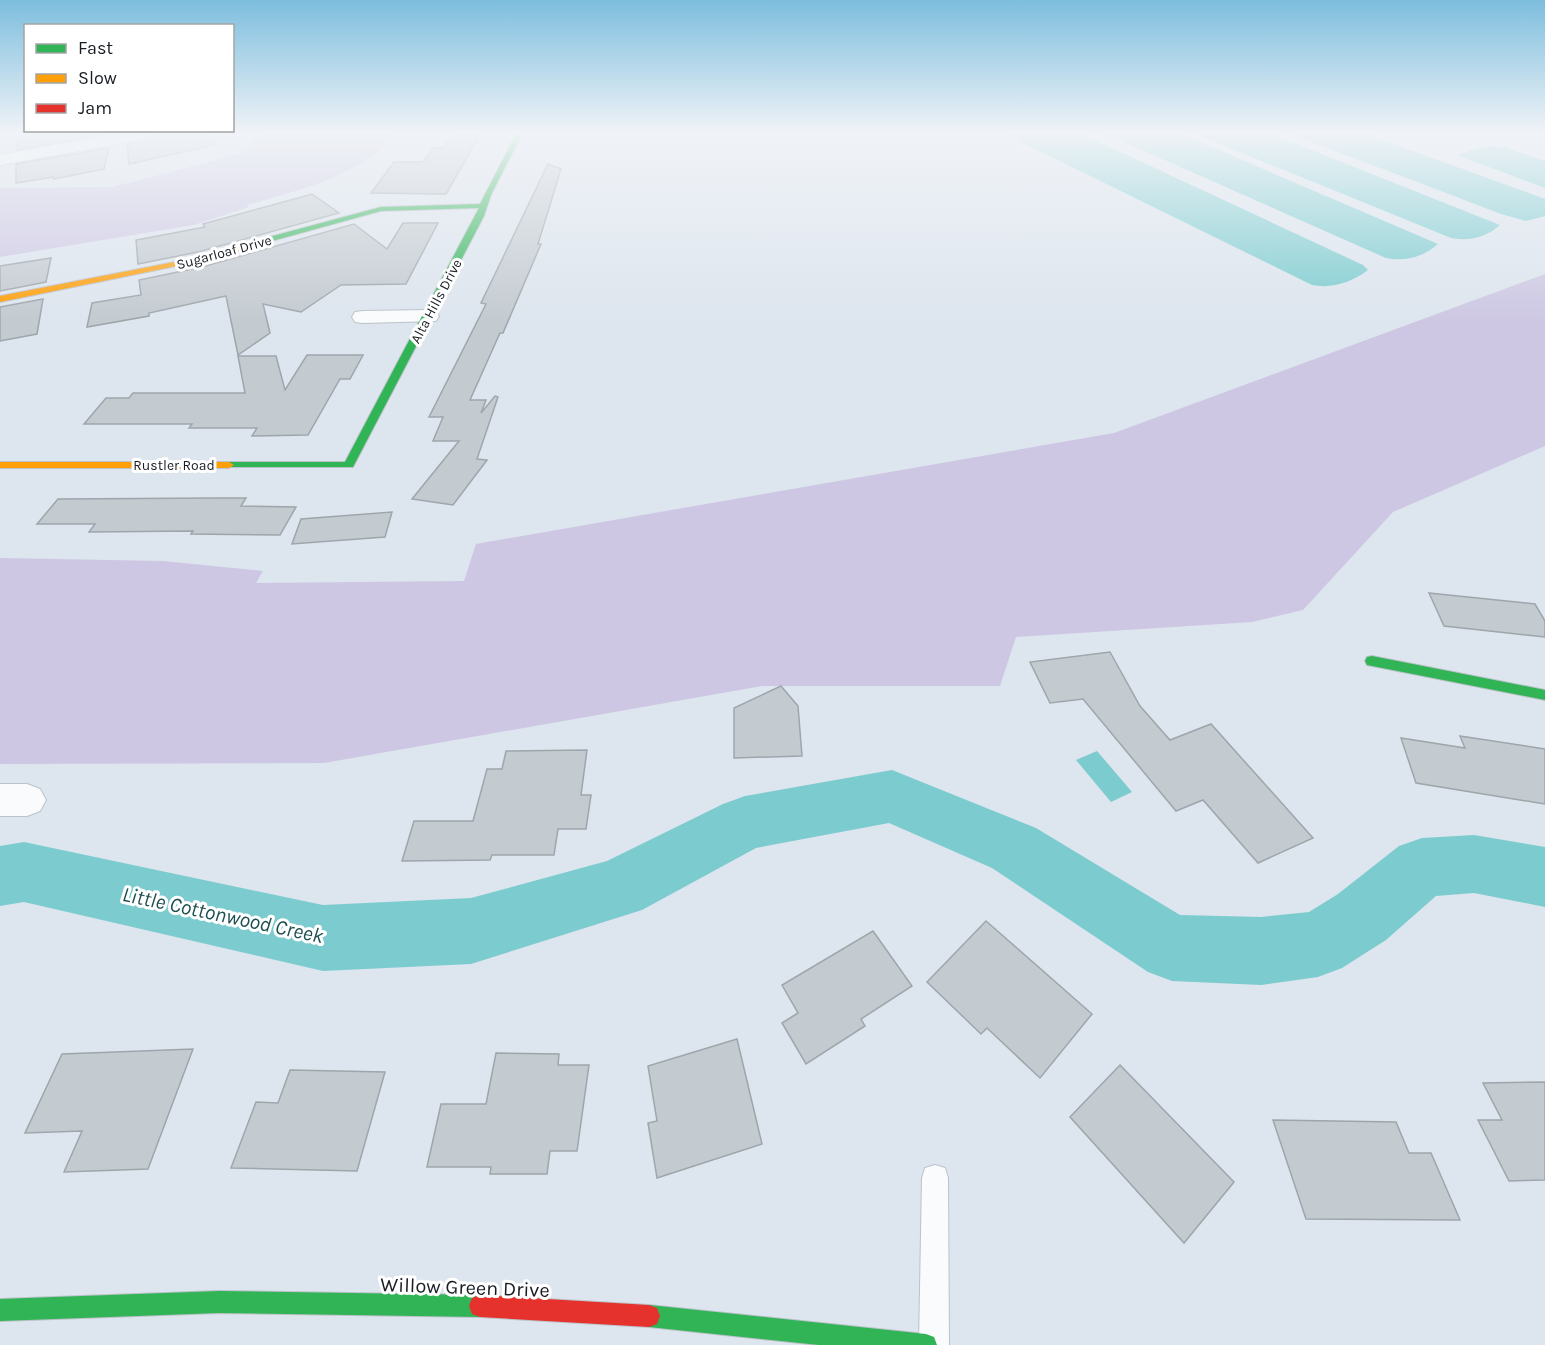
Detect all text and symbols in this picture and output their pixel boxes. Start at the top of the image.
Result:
legend [24,24,234,132]
text: Fast [78,37,113,59]
text: Slow [78,67,117,89]
text: Jam [78,97,112,119]
street label: Sugarloaf Drive [175,232,274,273]
street label: Alta Hills Drive [407,256,466,346]
street label: Rustler Road [133,457,215,474]
water label: Little Cottonwood Creek [120,882,326,948]
street label: Willow Green Drive [380,1273,550,1302]

